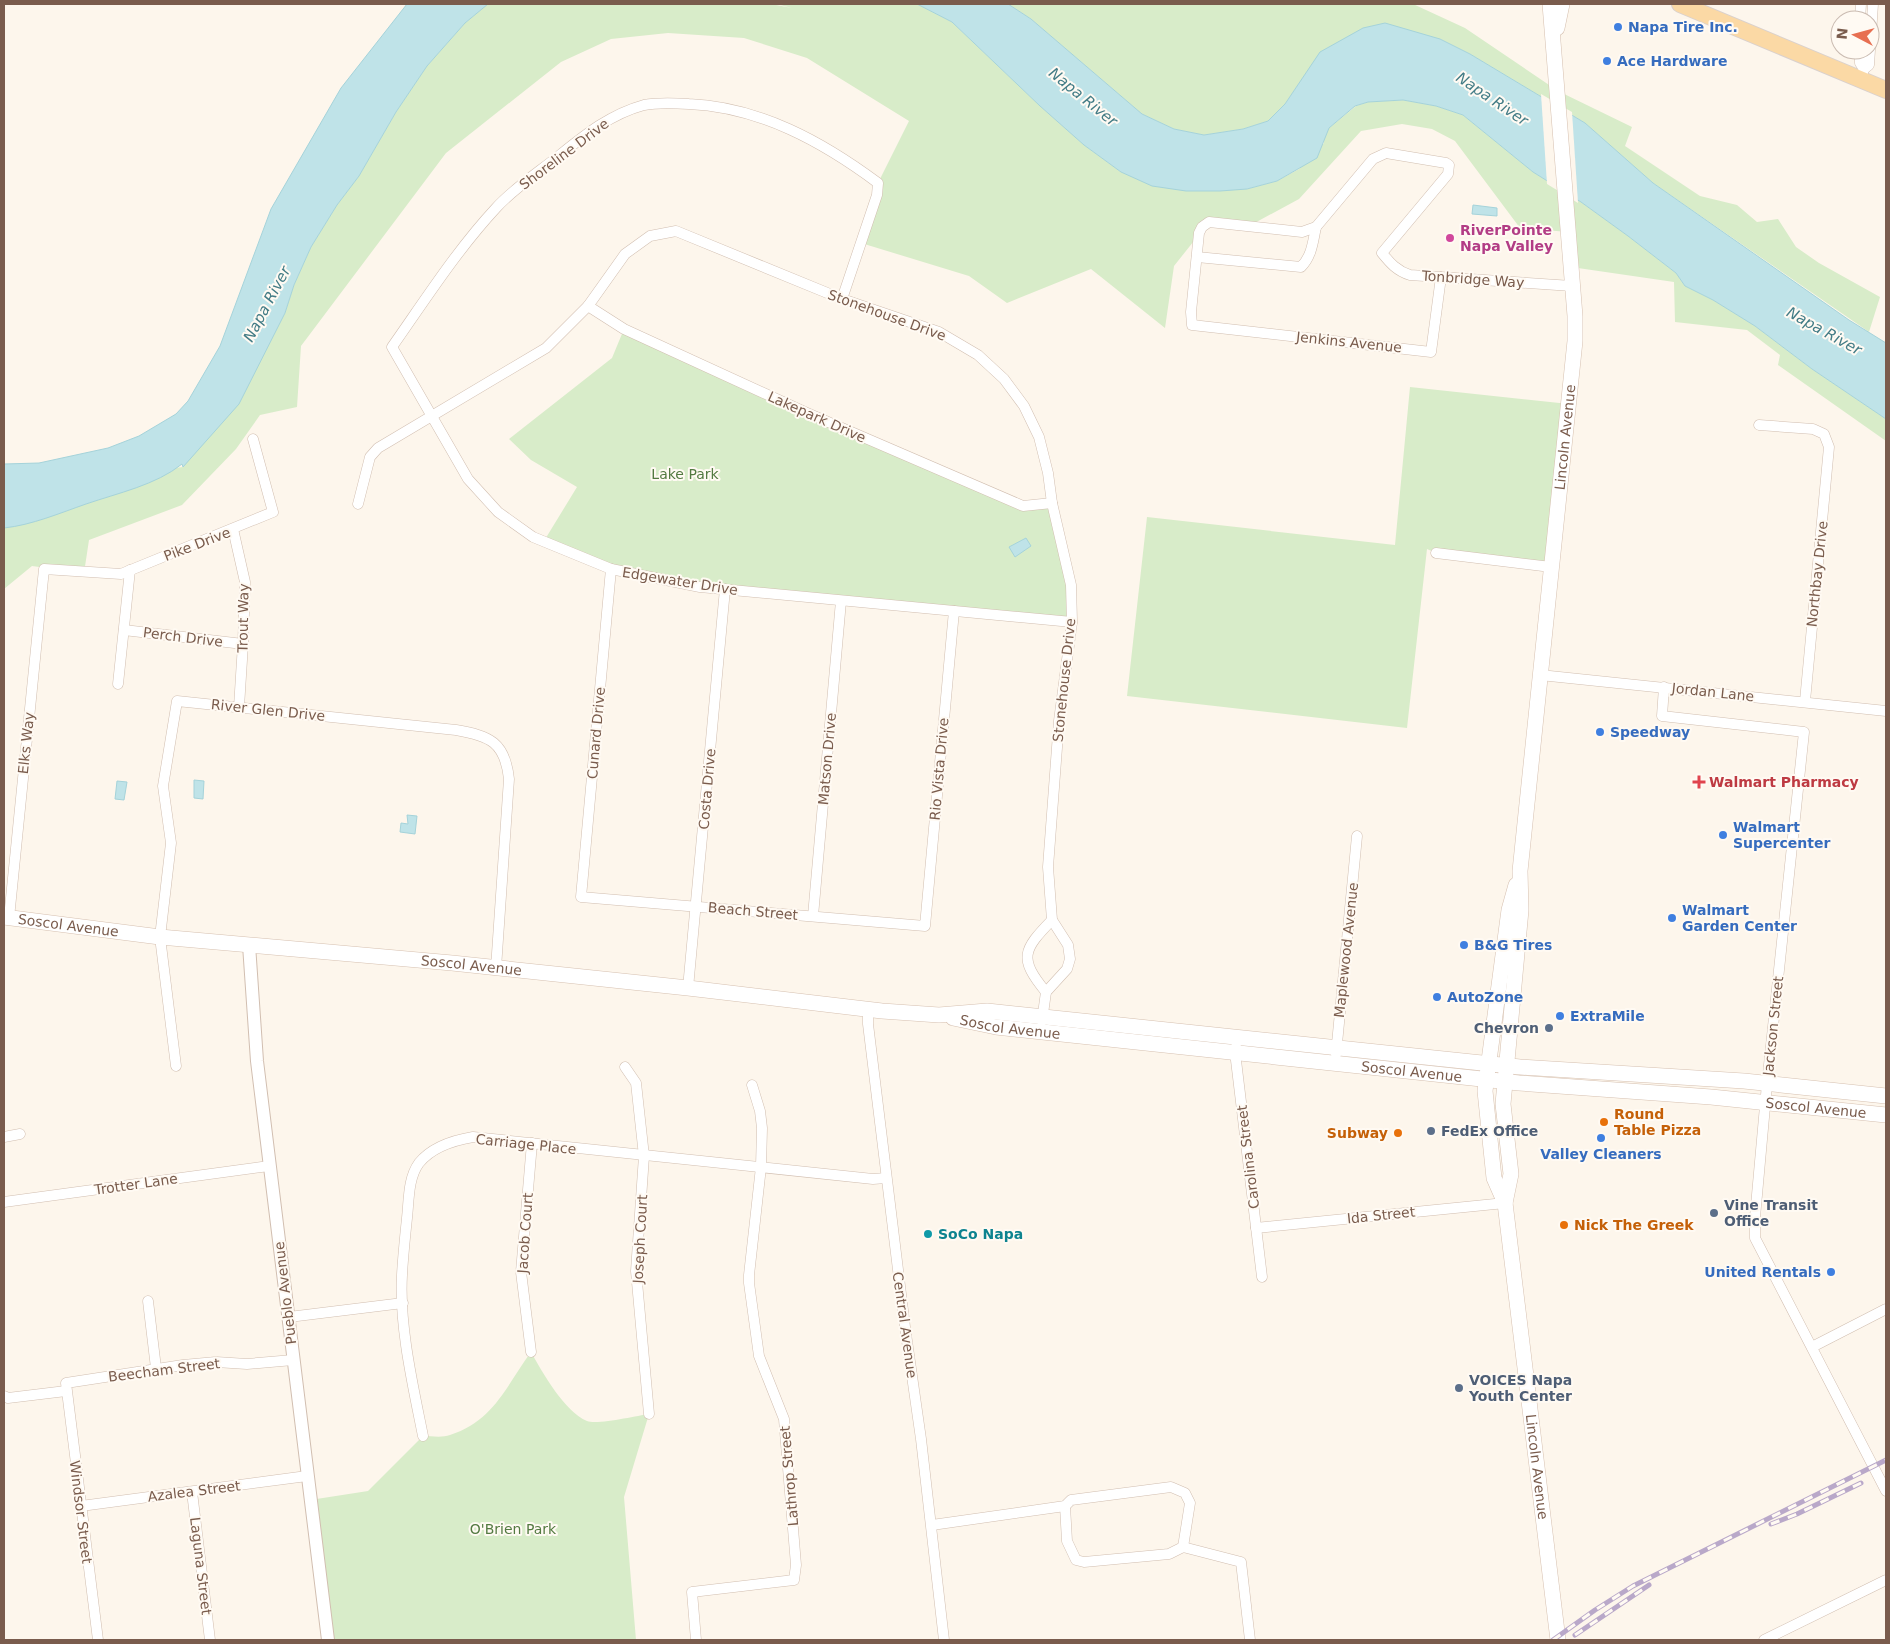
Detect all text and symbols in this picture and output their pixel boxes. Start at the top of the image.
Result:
north arrow [1830,10,1880,60]
place label: Napa Tire Inc. [1628,19,1738,35]
marker: Napa Tire Inc. [1612,21,1624,33]
text: N [1834,27,1851,40]
place label: Ace Hardware [1617,53,1727,69]
marker: Ace Hardware [1601,55,1613,67]
water label: Napa River [1045,64,1121,131]
water label: Napa River [1453,68,1532,130]
street label: Shoreline Drive [516,115,612,193]
place label: RiverPointe Napa Valley [1460,222,1553,254]
marker: RiverPointe Napa Valley [1444,232,1456,244]
water label: Napa River [240,263,295,345]
street label: Tonbridge Way [1420,267,1525,291]
street label: Stonehouse Drive [826,286,948,344]
water label: Napa River [1783,303,1865,359]
street label: Jenkins Avenue [1294,328,1403,356]
street label: Lincoln Avenue [1552,384,1578,491]
street label: Lakepark Drive [765,388,869,446]
park label: Lake Park [651,466,720,482]
street label: Northbay Drive [1803,520,1831,628]
street label: Pike Drive [161,524,233,564]
street label: Edgewater Drive [621,564,739,598]
street label: Trout Way [234,583,252,654]
street label: Stonehouse Drive [1050,617,1078,743]
street label: Perch Drive [142,624,224,650]
street label: Jordan Lane [1670,680,1755,704]
street label: Cunard Drive [584,686,608,780]
street label: River Glen Drive [210,696,326,724]
street label: Elks Way [15,711,37,775]
street label: Matson Drive [815,712,839,806]
street label: Rio Vista Drive [927,717,951,821]
place label: Speedway [1610,724,1690,740]
marker: Speedway [1594,726,1606,738]
street label: Costa Drive [695,748,719,830]
place label: Walmart Pharmacy [1709,774,1859,790]
marker: Walmart Pharmacy [1693,776,1705,788]
place label: Walmart Supercenter [1733,819,1830,851]
marker: Walmart Supercenter [1717,829,1729,841]
street label: Maplewood Avenue [1331,882,1361,1018]
street label: Beach Street [707,899,799,923]
place label: Walmart Garden Center [1682,902,1797,934]
street label: Soscol Avenue [17,911,120,940]
marker: Walmart Garden Center [1666,912,1678,924]
place label: B&G Tires [1474,937,1552,953]
marker: B&G Tires [1458,939,1470,951]
street label: Soscol Avenue [420,952,523,978]
street label: Jackson Street [1760,975,1786,1078]
place label: AutoZone [1447,989,1523,1005]
marker: AutoZone [1431,991,1443,1003]
place label: ExtraMile [1570,1008,1645,1024]
marker: ExtraMile [1554,1010,1566,1022]
street label: Soscol Avenue [958,1012,1061,1042]
place label: Chevron [1474,1020,1539,1036]
marker: Chevron [1543,1022,1555,1034]
street label: Soscol Avenue [1360,1058,1463,1085]
street label: Soscol Avenue [1765,1095,1867,1121]
street label: Carolina Street [1234,1104,1262,1210]
place label: Round Table Pizza [1614,1106,1701,1138]
marker: Round Table Pizza [1598,1116,1610,1128]
place label: FedEx Office [1441,1123,1538,1139]
place label: Subway [1327,1125,1388,1141]
marker: FedEx Office [1425,1125,1437,1137]
marker: Subway [1392,1127,1404,1139]
street label: Carriage Place [475,1131,577,1157]
marker: Valley Cleaners [1595,1132,1607,1144]
place label: Valley Cleaners [1540,1146,1662,1162]
street label: Trotter Lane [92,1170,179,1198]
street label: Jacob Court [514,1192,536,1275]
street label: Joseph Court [630,1194,650,1285]
place label: Vine Transit Office [1724,1197,1818,1229]
street label: Ida Street [1346,1203,1416,1227]
marker: Vine Transit Office [1708,1207,1720,1219]
place label: Nick The Greek [1574,1217,1694,1233]
marker: Nick The Greek [1558,1219,1570,1231]
place label: SoCo Napa [938,1226,1023,1242]
marker: SoCo Napa [922,1228,934,1240]
street label: Pueblo Avenue [271,1241,299,1345]
place label: United Rentals [1704,1264,1821,1280]
marker: United Rentals [1825,1266,1837,1278]
street label: Central Avenue [890,1271,920,1379]
street label: Beecham Street [107,1355,221,1385]
place label: VOICES Napa Youth Center [1468,1372,1572,1404]
marker: VOICES Napa Youth Center [1453,1382,1465,1394]
street label: Lincoln Avenue [1523,1413,1551,1520]
street label: Lathrop Street [777,1425,801,1527]
street label: Windsor Street [67,1460,95,1565]
street label: Azalea Street [147,1477,242,1505]
street label: Laguna Street [187,1516,215,1616]
park label: O'Brien Park [470,1521,557,1537]

